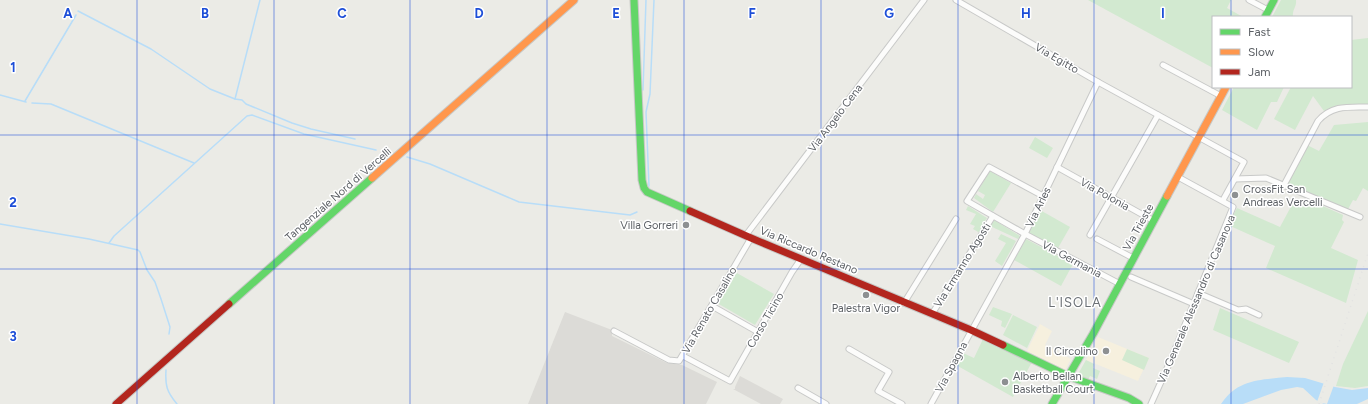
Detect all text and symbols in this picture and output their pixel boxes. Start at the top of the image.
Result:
text: A [63,6,73,21]
text: B [201,6,209,21]
text: C [337,6,347,21]
text: D [474,6,484,21]
text: E [612,6,620,21]
text: F [748,6,756,21]
text: G [884,6,894,21]
text: H [1021,6,1031,21]
text: I [1161,6,1165,21]
legend [1212,16,1352,88]
text: Fast [1248,25,1271,39]
street label: Via Egitto [1032,41,1081,76]
text: Slow [1248,45,1275,59]
text: 1 [10,60,16,75]
text: Jam [1248,65,1271,79]
street label: Via Angelo Cena [806,82,865,155]
street label: Tangenziale Nord di Vercelli [283,145,394,244]
street label: Via Polonia [1078,176,1132,213]
place label: CrossFit San Andreas Vercelli [1243,183,1322,209]
street label: Via Arles [1023,185,1054,229]
marker: CrossFit San Andreas Vercelli [1230,190,1240,200]
text: 2 [9,195,17,210]
street label: Via Trieste [1120,202,1157,253]
street label: Via Generale Alessandro di Casanova [1155,213,1238,386]
place label: Villa Gorreri [620,219,678,232]
marker: Villa Gorreri [681,220,691,230]
street label: Via Ermanno Agosti [931,221,994,310]
street label: Via Riccardo Restano [758,224,860,277]
street label: Via Germania [1040,238,1104,281]
street label: Via Renato Casalino [679,265,740,356]
street label: Corso Ticino [744,290,787,350]
marker: Palestra Vigor [861,290,871,300]
district label: L'ISOLA [1048,295,1102,310]
place label: Palestra Vigor [832,302,900,315]
text: 3 [9,329,17,344]
street label: Via Spagna [933,340,970,395]
place label: Il Circolino [1046,345,1098,358]
marker: Il Circolino [1101,346,1111,356]
place label: Alberto Bellan Basketball Court [1013,370,1094,396]
marker: Alberto Bellan Basketball Court [1000,377,1010,387]

